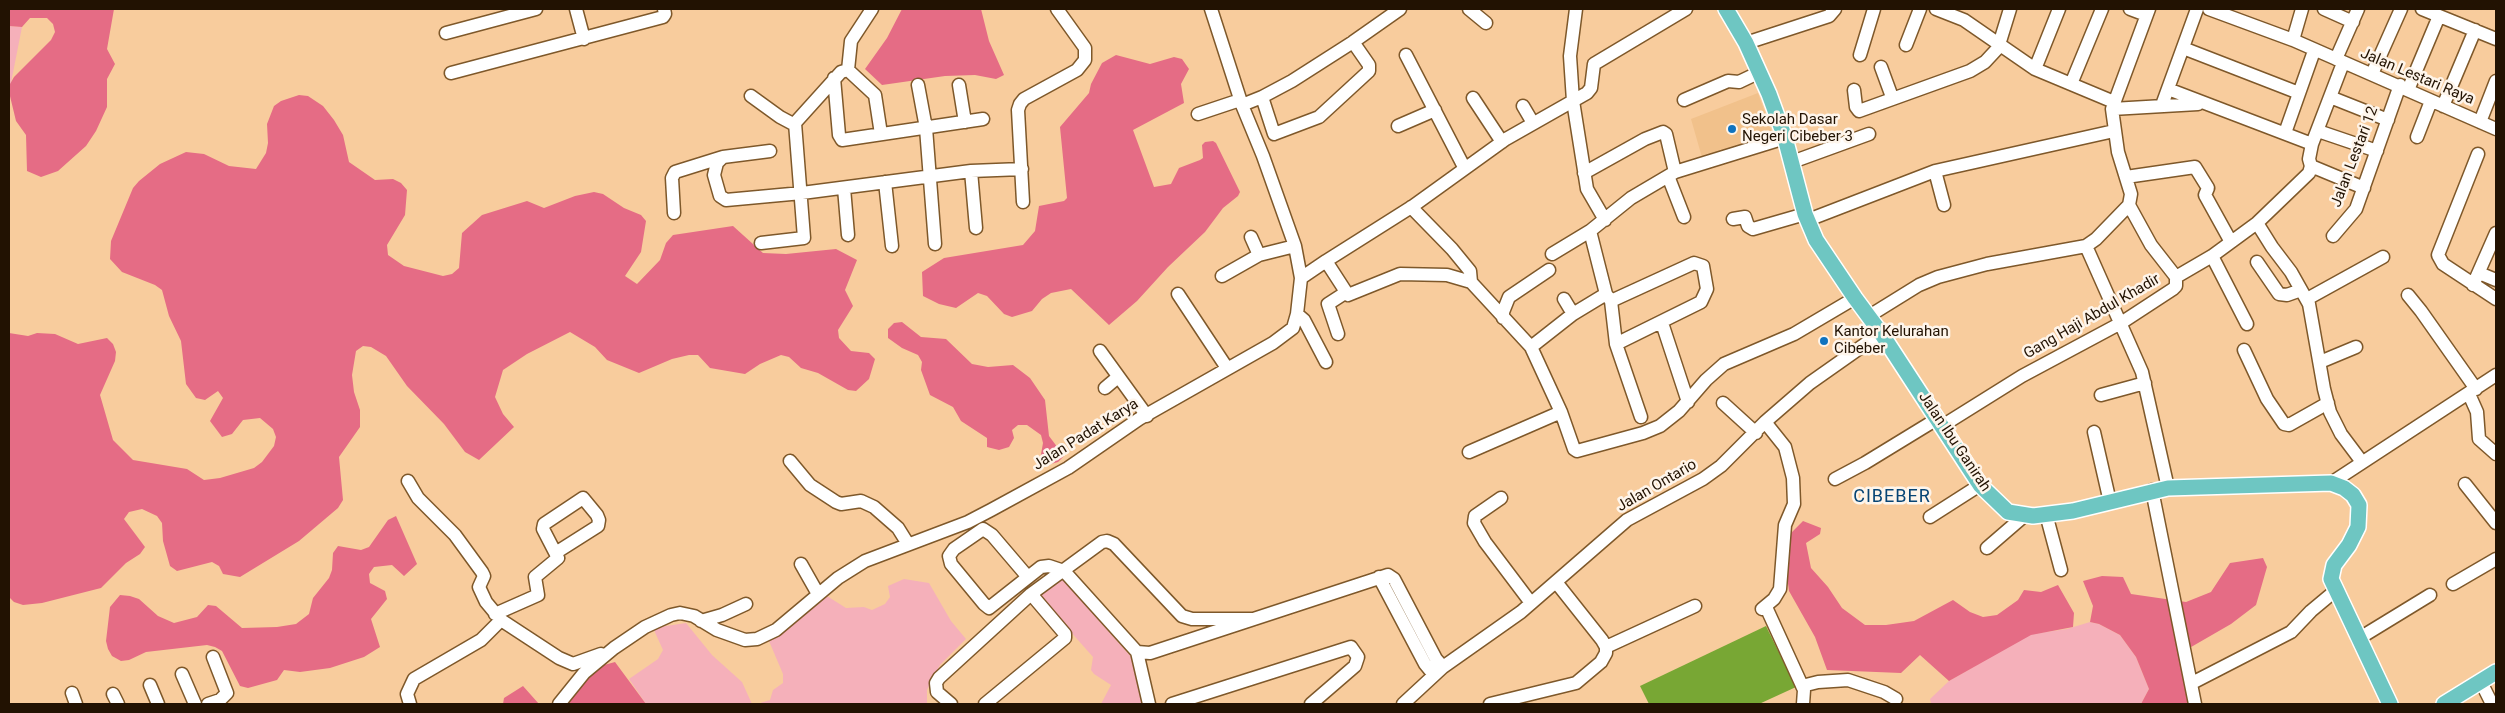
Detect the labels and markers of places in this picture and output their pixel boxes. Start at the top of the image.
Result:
place label: Sekolah Dasar Negeri Cibeber 3 [1742,111,1853,146]
marker: Sekolah Dasar Negeri Cibeber 3 [1726,123,1738,135]
place label: Kantor Kelurahan Cibeber [1834,323,1949,358]
marker: Kantor Kelurahan Cibeber [1818,335,1830,347]

